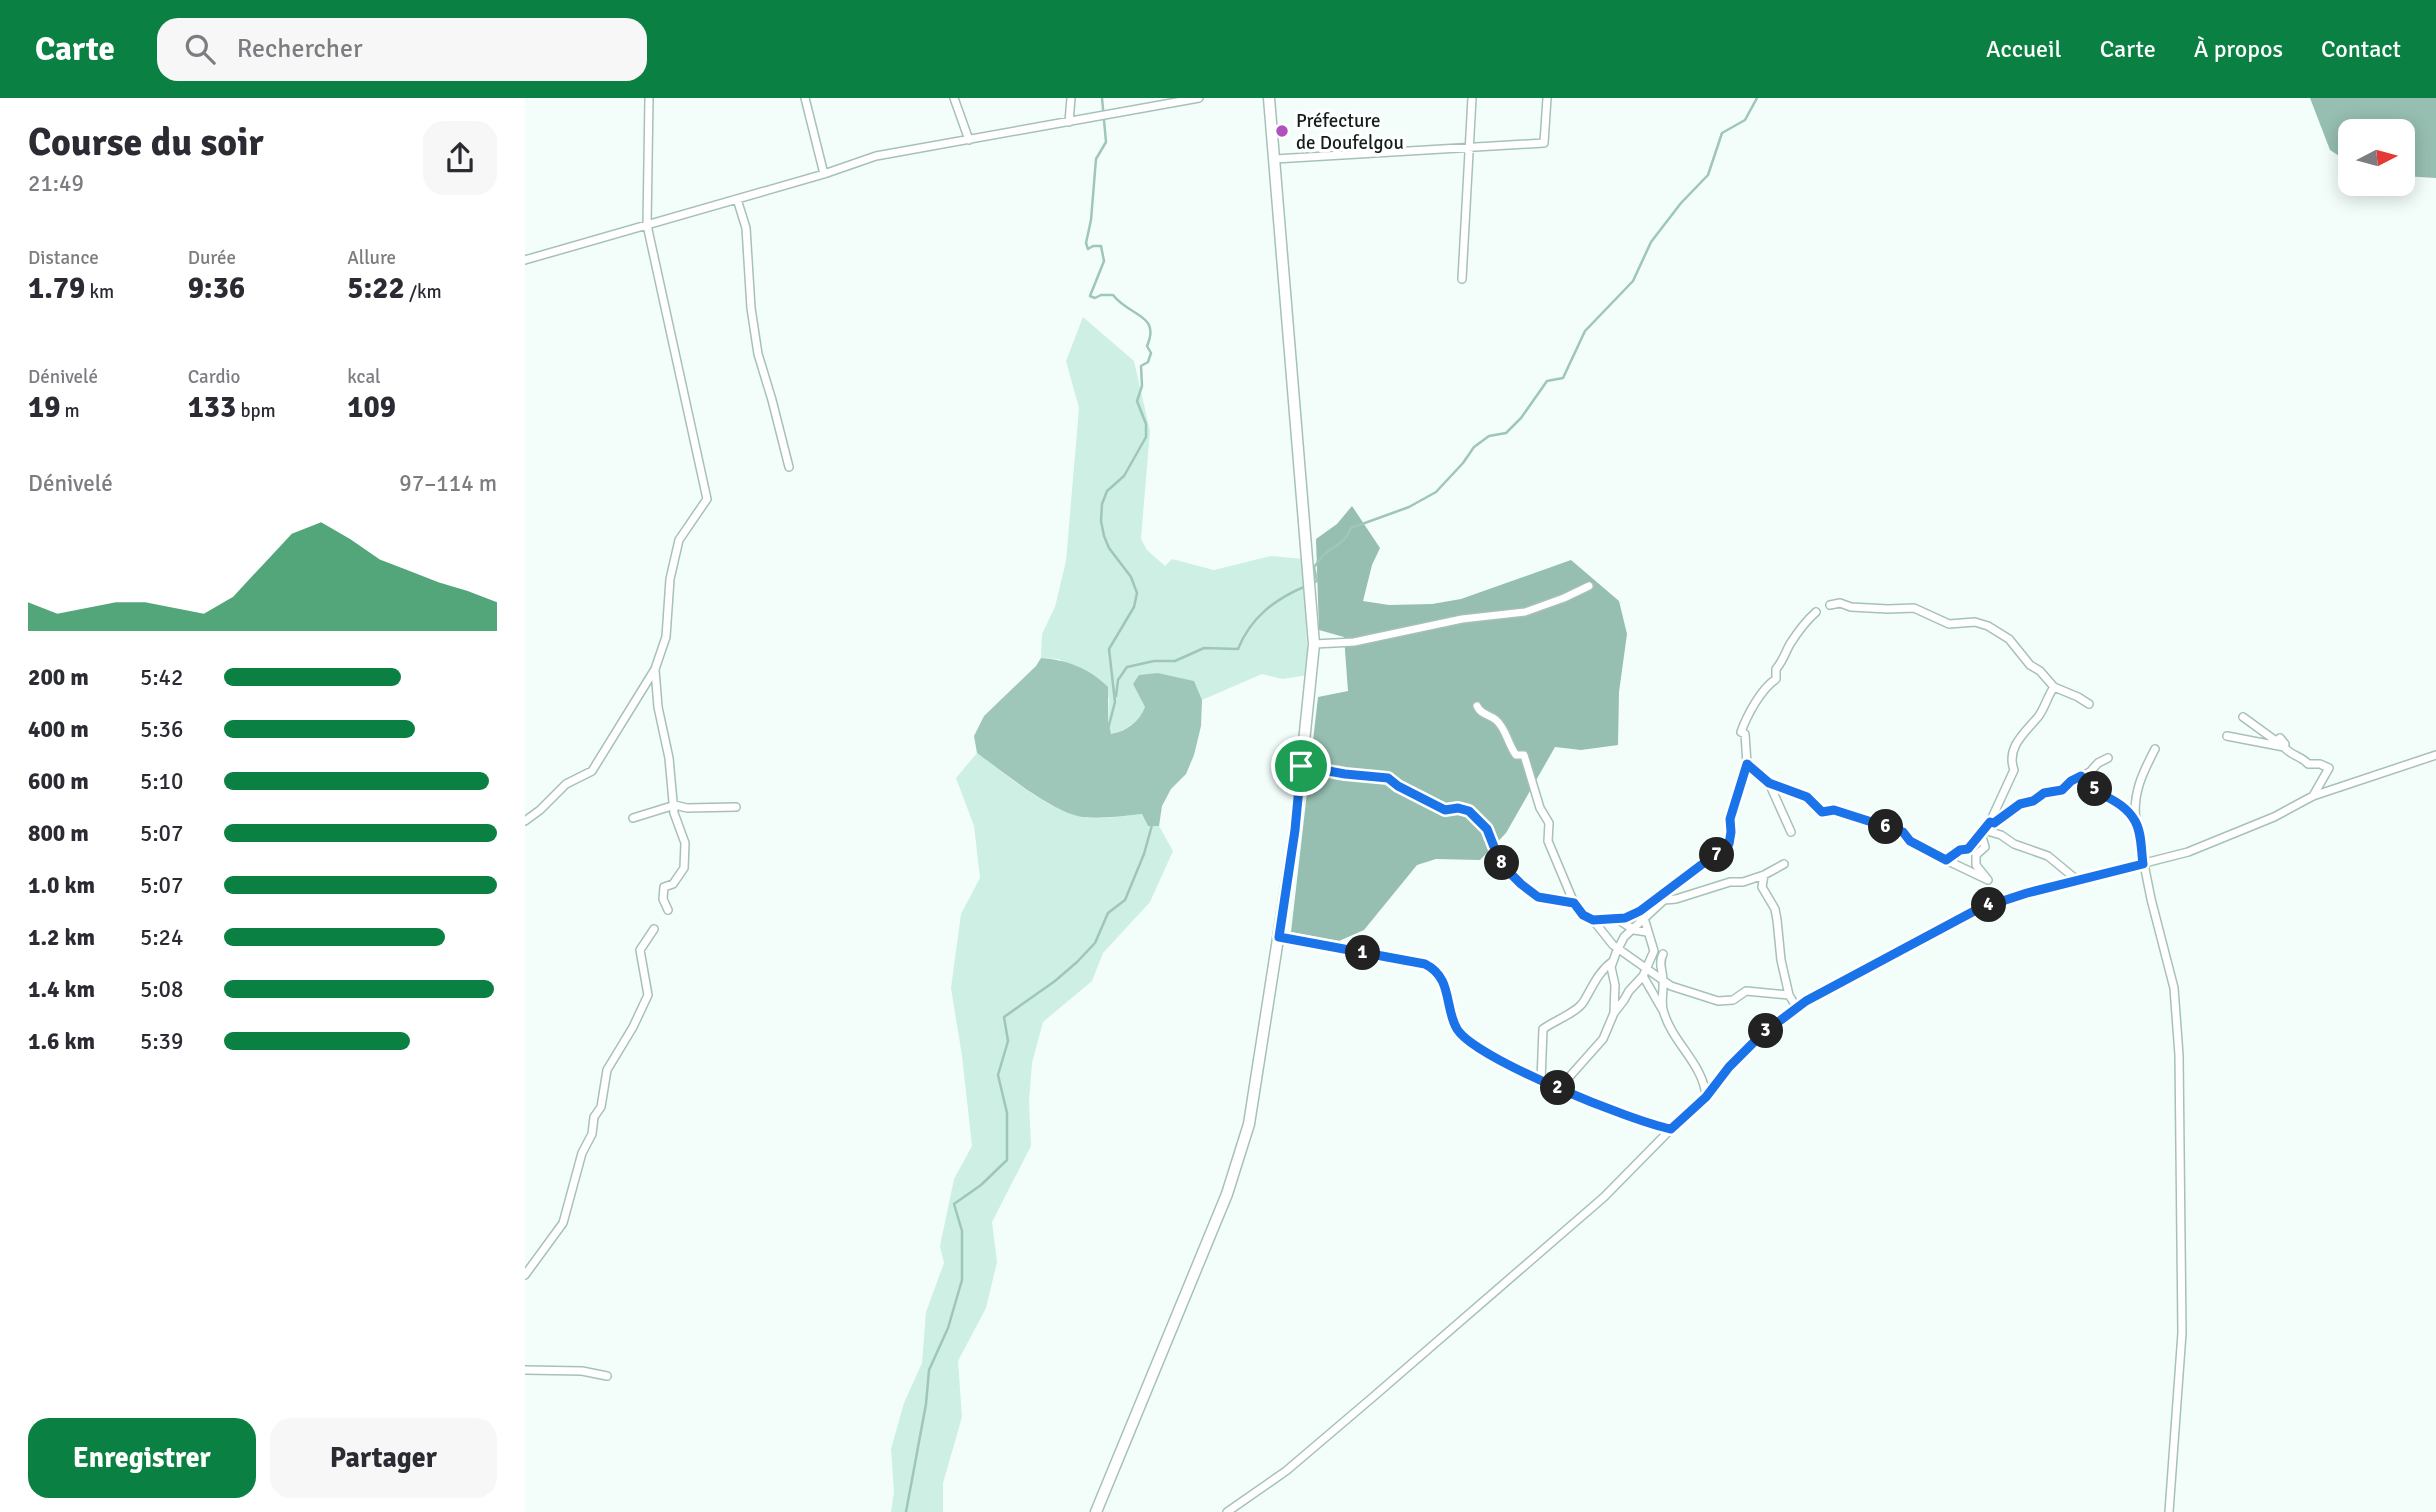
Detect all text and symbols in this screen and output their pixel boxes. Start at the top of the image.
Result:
search box [157,18,647,81]
text: Carte [35,29,115,70]
icon: search [181,30,219,68]
text: Rechercher [237,33,363,65]
text: Accueil [1986,34,2062,64]
text: Carte [2100,34,2156,64]
text: À propos [2194,34,2283,64]
text: Contact [2321,34,2401,64]
place label: Préfecture de Doufelgou [1296,109,1404,155]
text: Course du soir [28,119,264,166]
north arrow [2338,119,2415,196]
map controls [2338,119,2415,196]
button: share [423,121,497,195]
marker: Préfecture de Doufelgou [1274,123,1290,139]
text: 21:49 [28,169,84,198]
text: Distance [28,246,99,270]
text: Durée [188,246,236,270]
text: Allure [347,246,396,270]
text: 1.79 [28,270,85,307]
text: 9:36 [188,270,245,307]
text: 5:22 [347,270,405,307]
text: km [85,280,114,304]
text: /km [405,280,442,304]
text: Dénivelé [28,365,98,389]
text: Cardio [188,365,240,389]
text: kcal [347,365,381,389]
text: 19 [28,389,60,426]
text: 133 [188,389,236,426]
text: 109 [347,389,396,426]
text: m [60,399,80,423]
text: bpm [236,399,276,423]
text: Dénivelé [28,469,113,498]
text: 97–114 m [399,469,497,498]
text: 200 m [28,663,89,692]
text: 5:42 [140,663,183,692]
text: 400 m [28,715,89,744]
text: 5:36 [140,715,183,744]
pin [1271,736,1331,796]
icon: arrive [1282,747,1320,785]
text: 600 m [28,767,89,796]
text: 5:10 [140,767,183,796]
pin: 5 [2077,772,2113,806]
text: 5 [2089,776,2100,800]
pin: 6 [1869,810,1903,844]
text: 6 [1880,814,1891,838]
text: 800 m [28,819,89,848]
text: 5:07 [140,819,183,848]
pin: 7 [1699,838,1735,872]
text: 7 [1711,842,1722,866]
pin: 8 [1485,846,1520,880]
text: 8 [1496,850,1507,874]
text: 1.0 km [28,871,95,900]
text: 5:07 [140,871,183,900]
pin: 4 [1971,888,2007,922]
text: 4 [1983,892,1994,916]
text: 1.2 km [28,923,95,952]
text: 5:24 [140,923,183,952]
pin: 1 [1345,936,1381,970]
text: 1 [1357,940,1368,964]
text: 1.4 km [28,975,95,1004]
text: 5:08 [140,975,183,1004]
pin: 3 [1749,1014,1783,1048]
text: 3 [1760,1018,1771,1042]
text: 1.6 km [28,1027,95,1056]
text: 5:39 [140,1027,183,1056]
pin: 2 [1541,1070,1575,1105]
text: 2 [1552,1075,1563,1099]
button: Enregistrer [28,1418,256,1498]
button: Partager [270,1418,497,1498]

